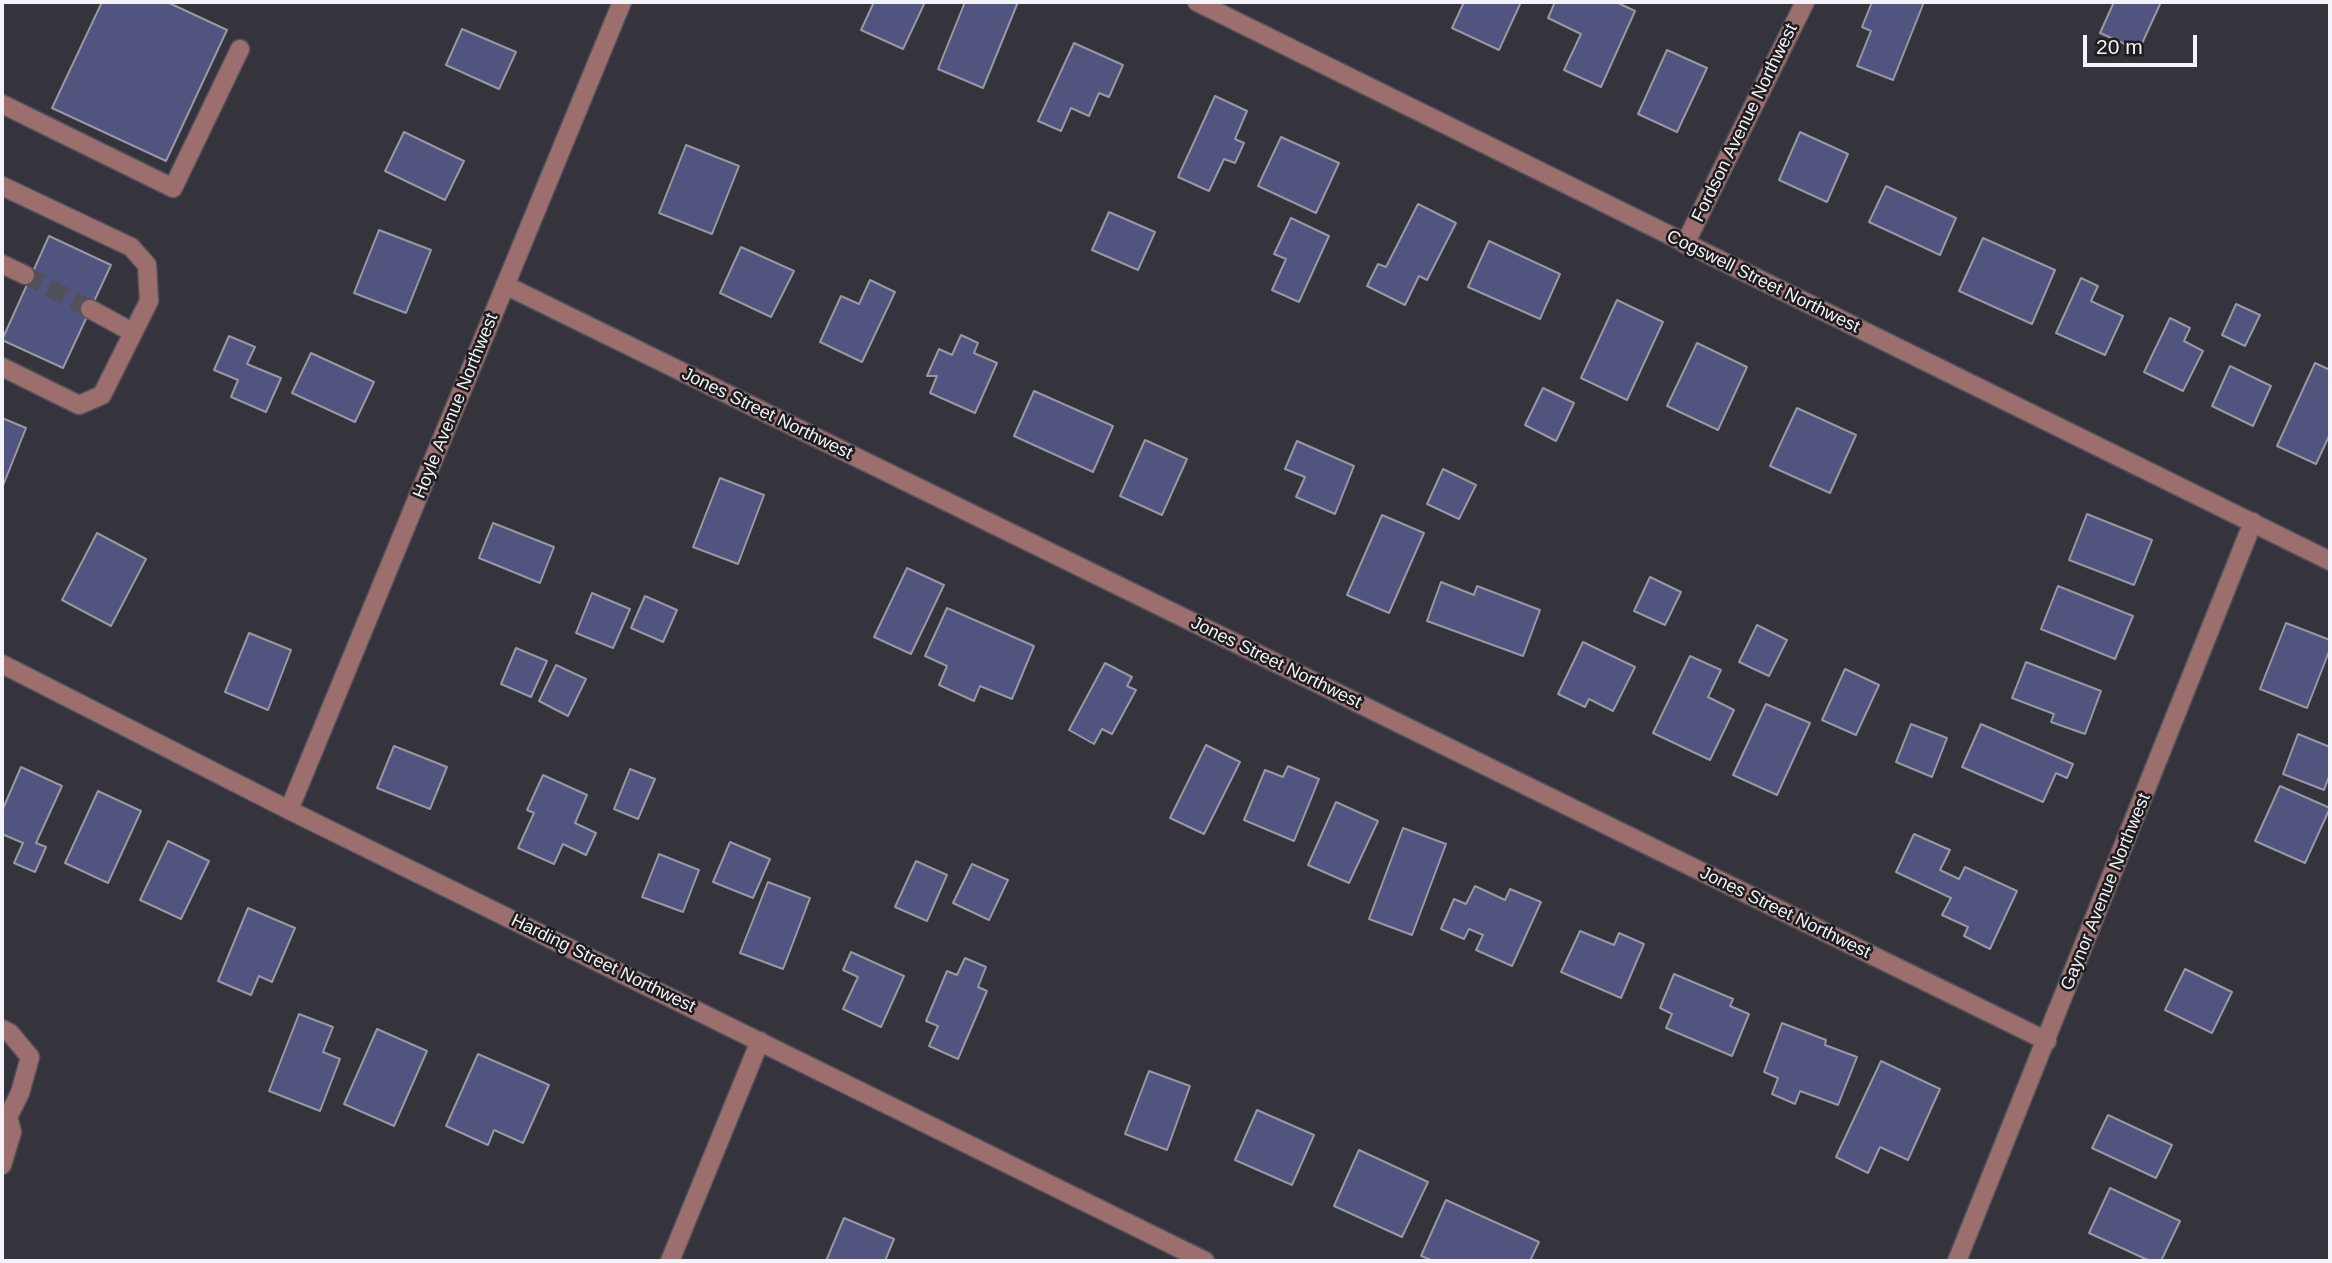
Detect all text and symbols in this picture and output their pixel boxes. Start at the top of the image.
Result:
street label: Fordson Avenue Northwest [1688,20,1802,226]
scale bar [2087,21,2201,65]
text: 20 m [2096,35,2143,58]
street label: Cogswell Street Northwest [1663,226,1863,338]
street label: Hoyle Avenue Northwest [409,310,503,502]
street label: Jones Street Northwest [678,363,856,465]
street label: Jones Street Northwest [1187,612,1365,714]
street label: Gaynor Avenue Northwest [2057,790,2155,994]
street label: Jones Street Northwest [1696,862,1874,964]
street label: Harding Street Northwest [507,910,699,1018]

